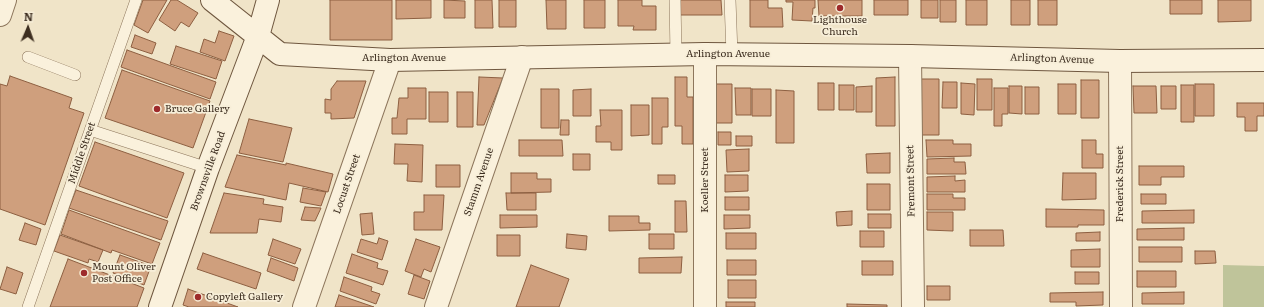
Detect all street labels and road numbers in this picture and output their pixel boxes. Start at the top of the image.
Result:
street label: Arlington Avenue [686,48,770,60]
street label: Arlington Avenue [362,52,446,64]
street label: Arlington Avenue [1010,52,1094,66]
street label: Middle Street [66,121,98,185]
street label: Brownsville Road [188,130,228,212]
street label: Fremont Street [904,145,918,217]
street label: Stamm Avenue [462,146,496,218]
street label: Frederick Street [1114,146,1126,222]
street label: Koeller Street [699,147,711,213]
street label: Locust Street [331,152,363,216]

